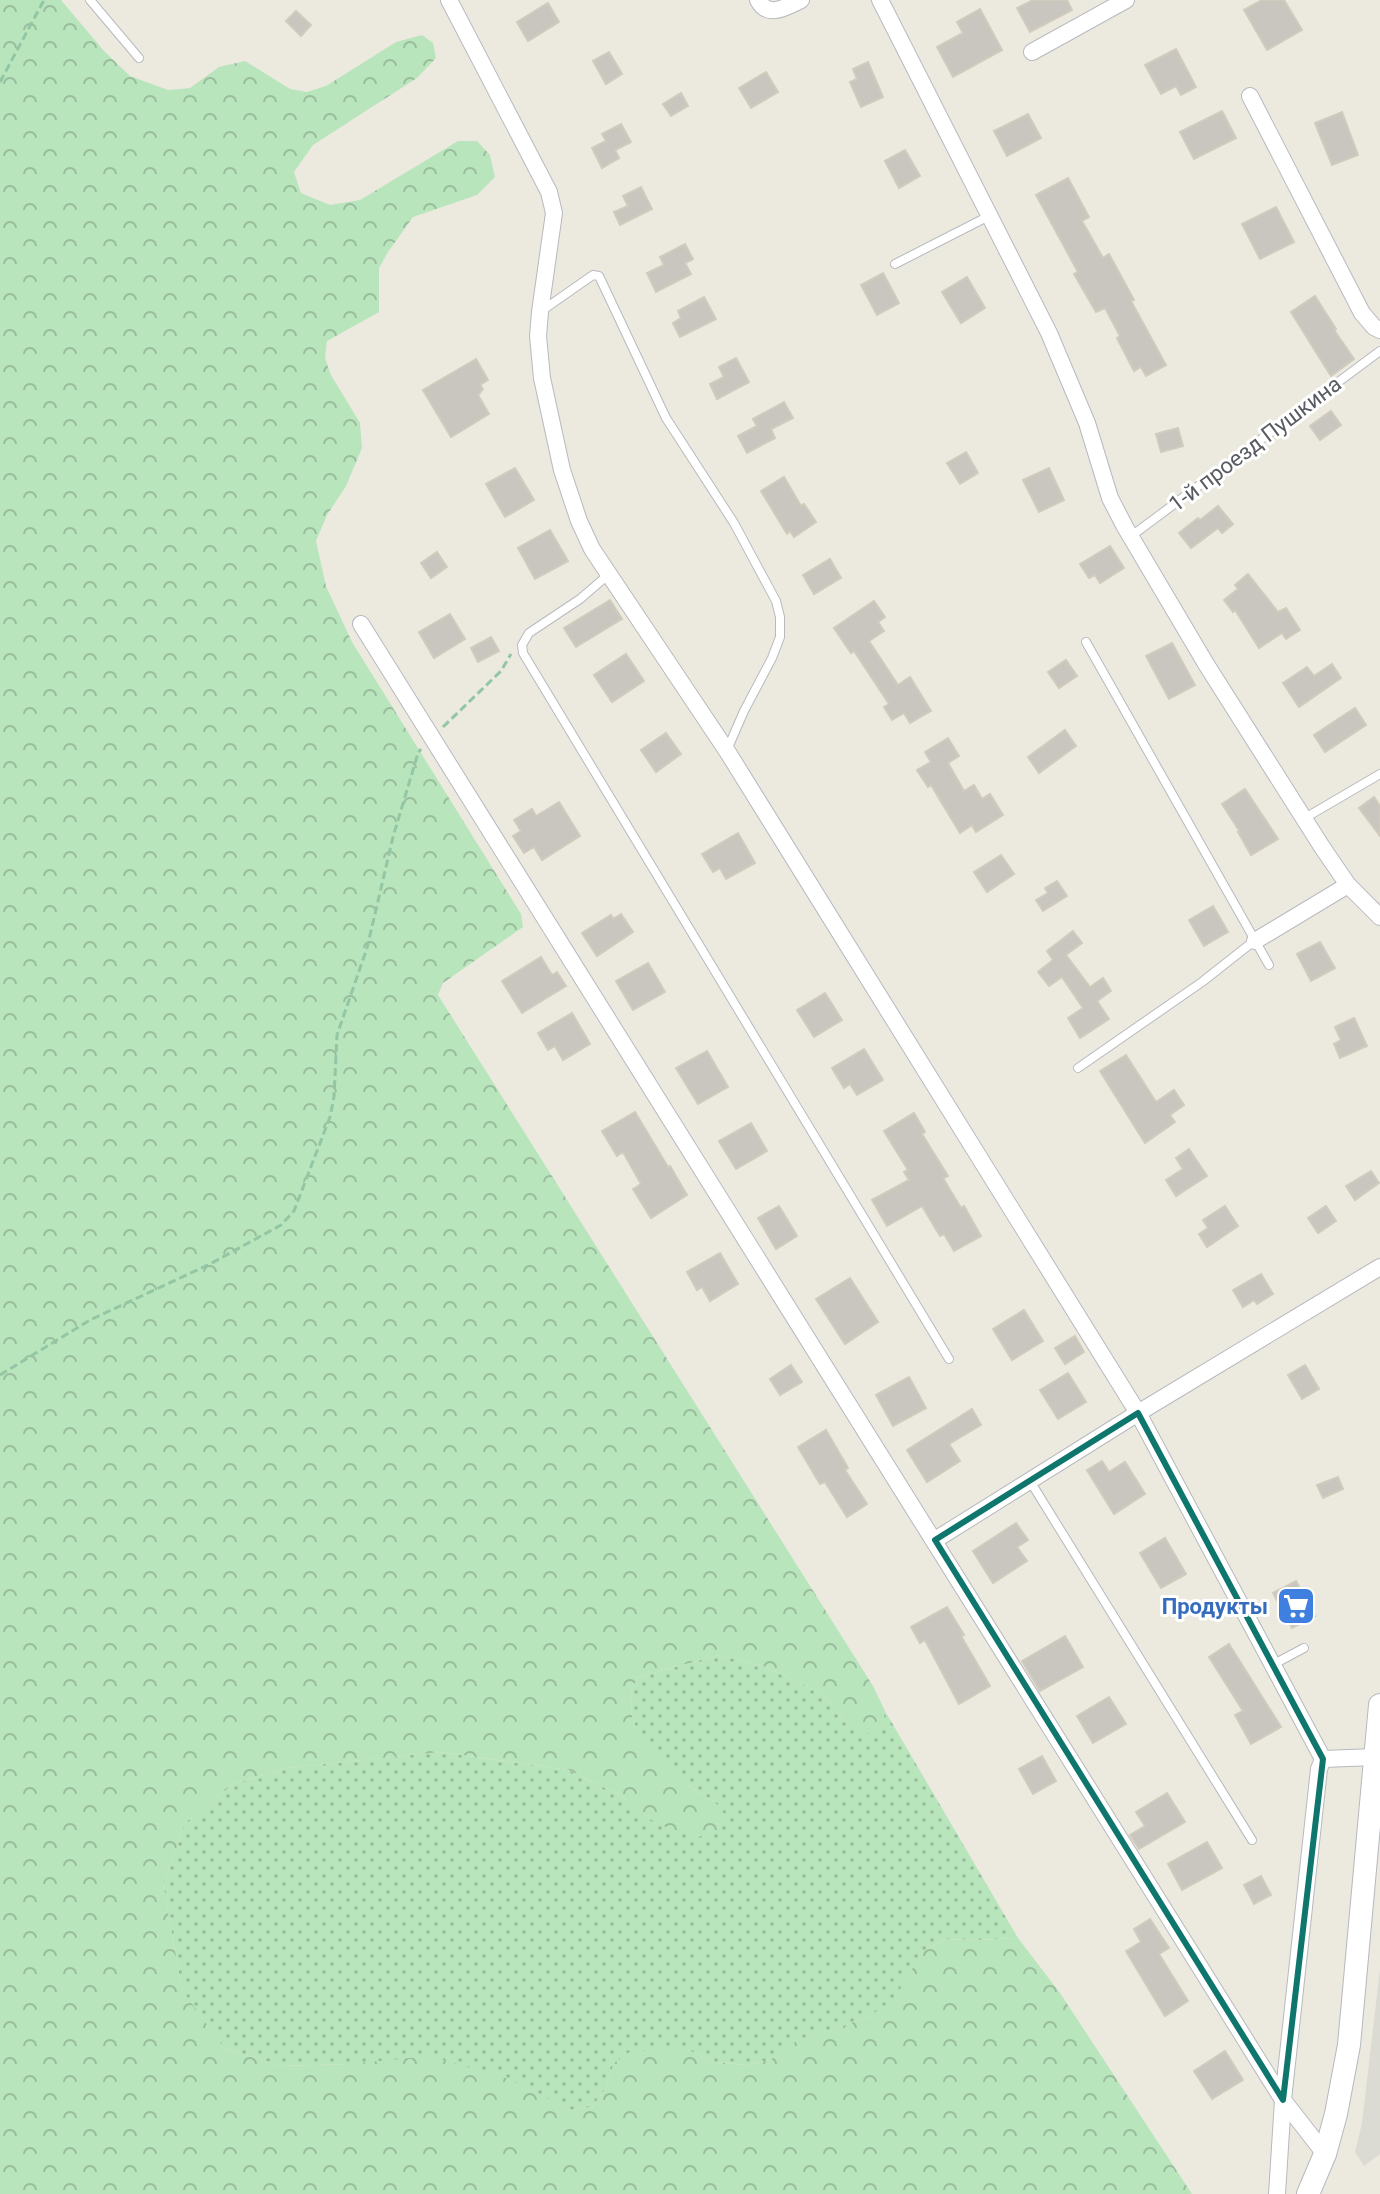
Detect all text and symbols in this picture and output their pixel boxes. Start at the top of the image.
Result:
street label: 1-й проезд Пушкина [1164,371,1346,517]
supermarket icon: Продукты [1275,1585,1317,1627]
place label: Продукты [1162,1594,1268,1619]

